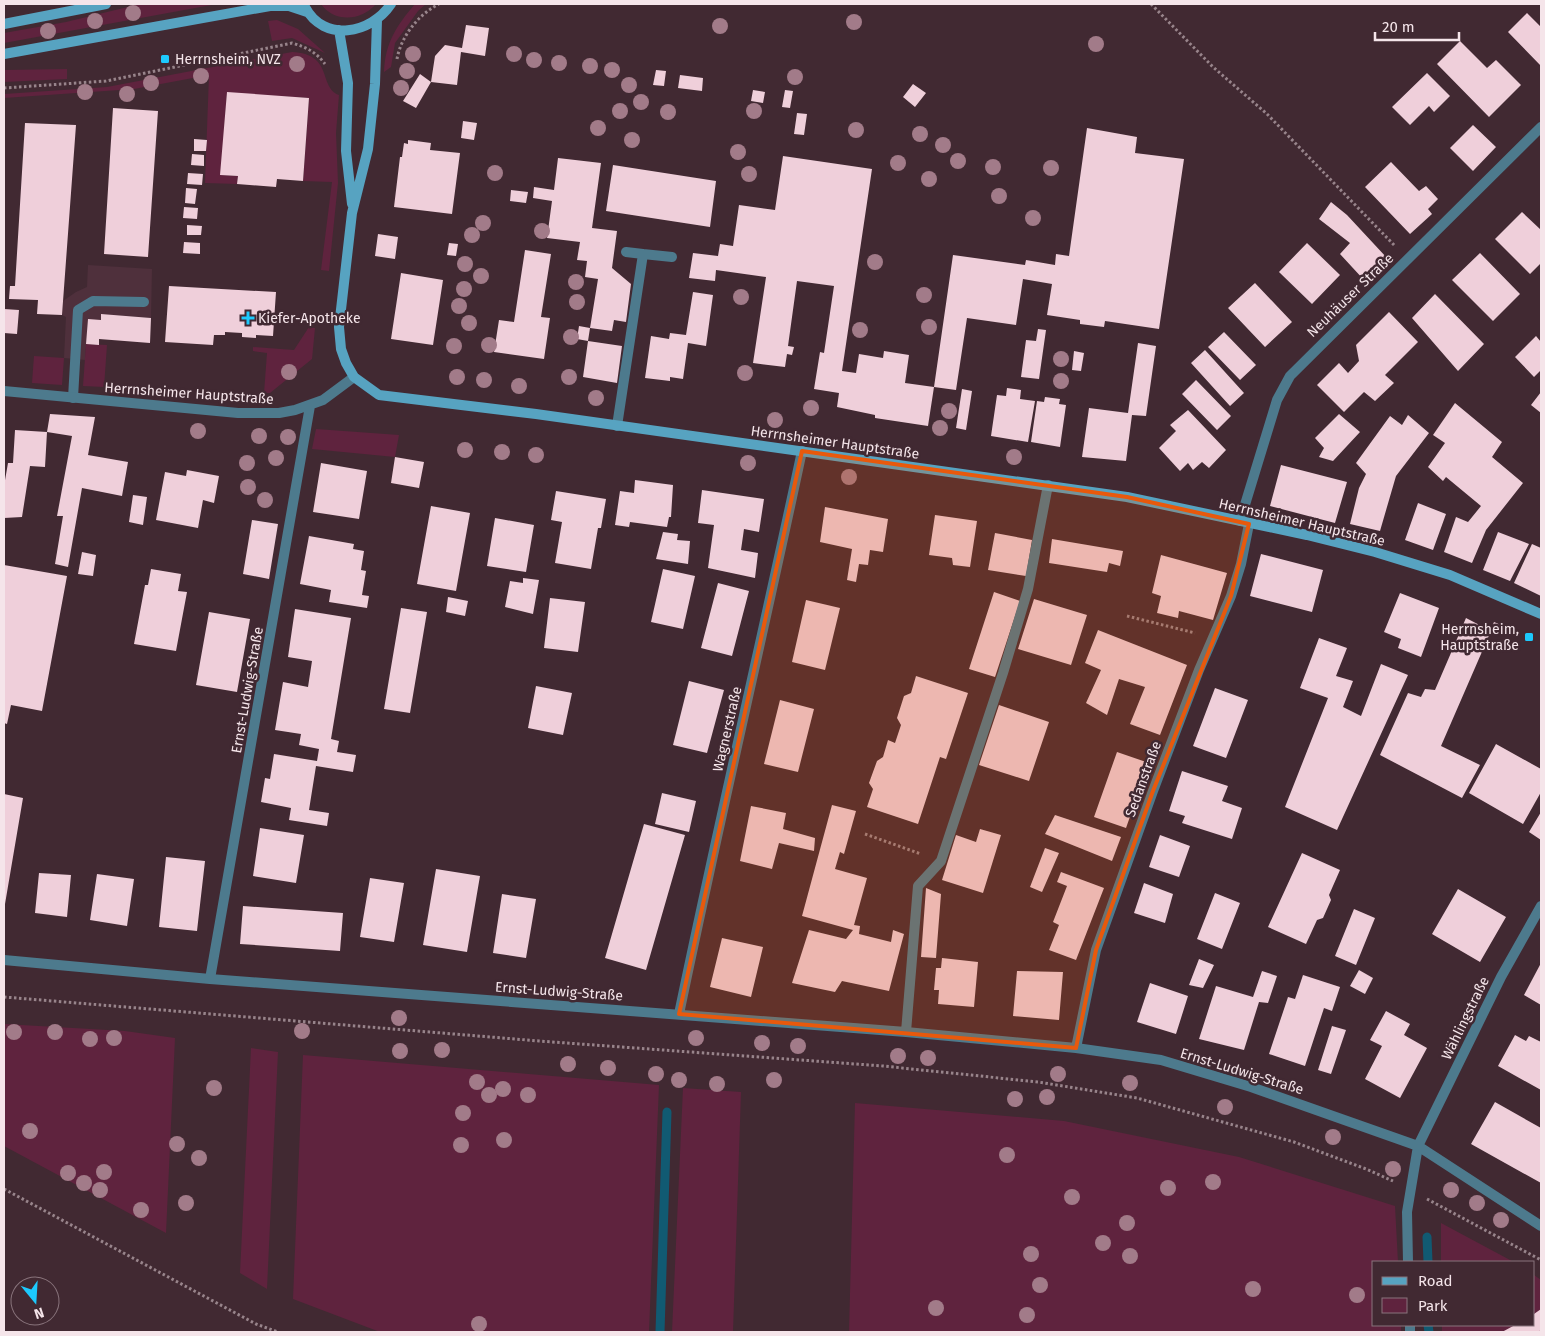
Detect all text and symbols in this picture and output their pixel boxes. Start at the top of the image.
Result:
scale bar [1375,10,1459,42]
text: 20 m [1382,18,1415,36]
place label: Herrnsheim, NVZ [175,51,281,68]
marker: Herrnsheim, NVZ [159,53,171,65]
street label: Neuhäuser Straße [1304,250,1397,341]
place label: Kiefer-Apotheke [258,310,361,327]
marker: Kiefer-Apotheke [242,312,254,324]
street label: Herrnsheimer Hauptstraße [104,379,274,408]
street label: Herrnsheimer Hauptstraße [750,422,920,463]
street label: Herrnsheimer Hauptstraße [1217,495,1387,550]
place label: Herrnsheim, Hauptstraße [1440,621,1519,654]
street label: Ernst-Ludwig-Straße [228,625,267,755]
marker: Herrnsheim, Hauptstraße [1523,631,1535,643]
street label: Wagnerstraße [709,685,746,773]
street label: Sedanstraße [1122,739,1165,819]
street label: Wählingstraße [1438,974,1493,1063]
street label: Ernst-Ludwig-Straße [494,979,624,1004]
street label: Ernst-Ludwig-Straße [1178,1045,1306,1098]
legend [1372,1261,1535,1326]
text: Road [1418,1272,1453,1290]
north arrow [10,1276,60,1326]
text: Park [1418,1297,1448,1315]
text: N [32,1303,46,1322]

